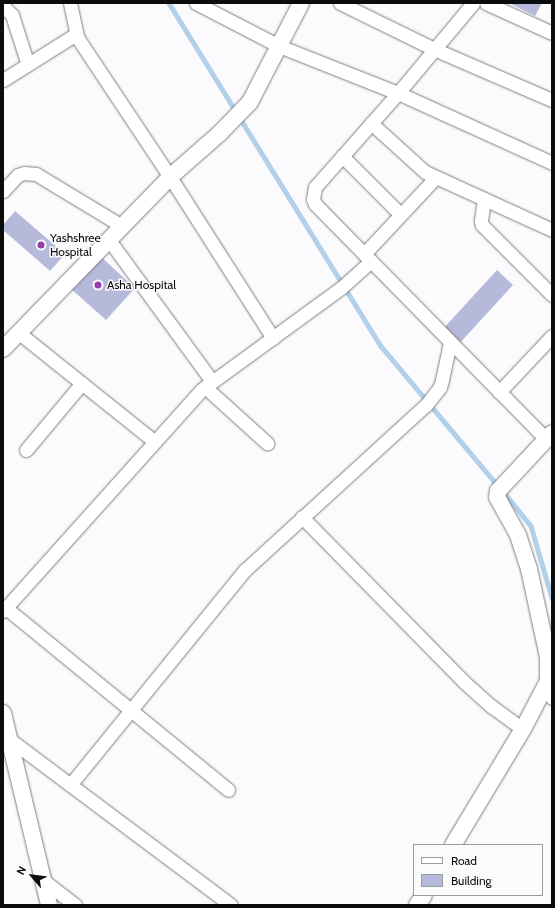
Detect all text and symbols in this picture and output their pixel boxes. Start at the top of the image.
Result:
place label: Yashshree Hospital [50,231,101,259]
marker: Yashshree Hospital [35,239,47,251]
place label: Asha Hospital [107,278,176,292]
marker: Asha Hospital [92,279,104,291]
legend [413,844,543,896]
text: Road [451,853,477,868]
north arrow [12,856,52,896]
text: N [13,864,29,877]
text: Building [451,873,492,888]

